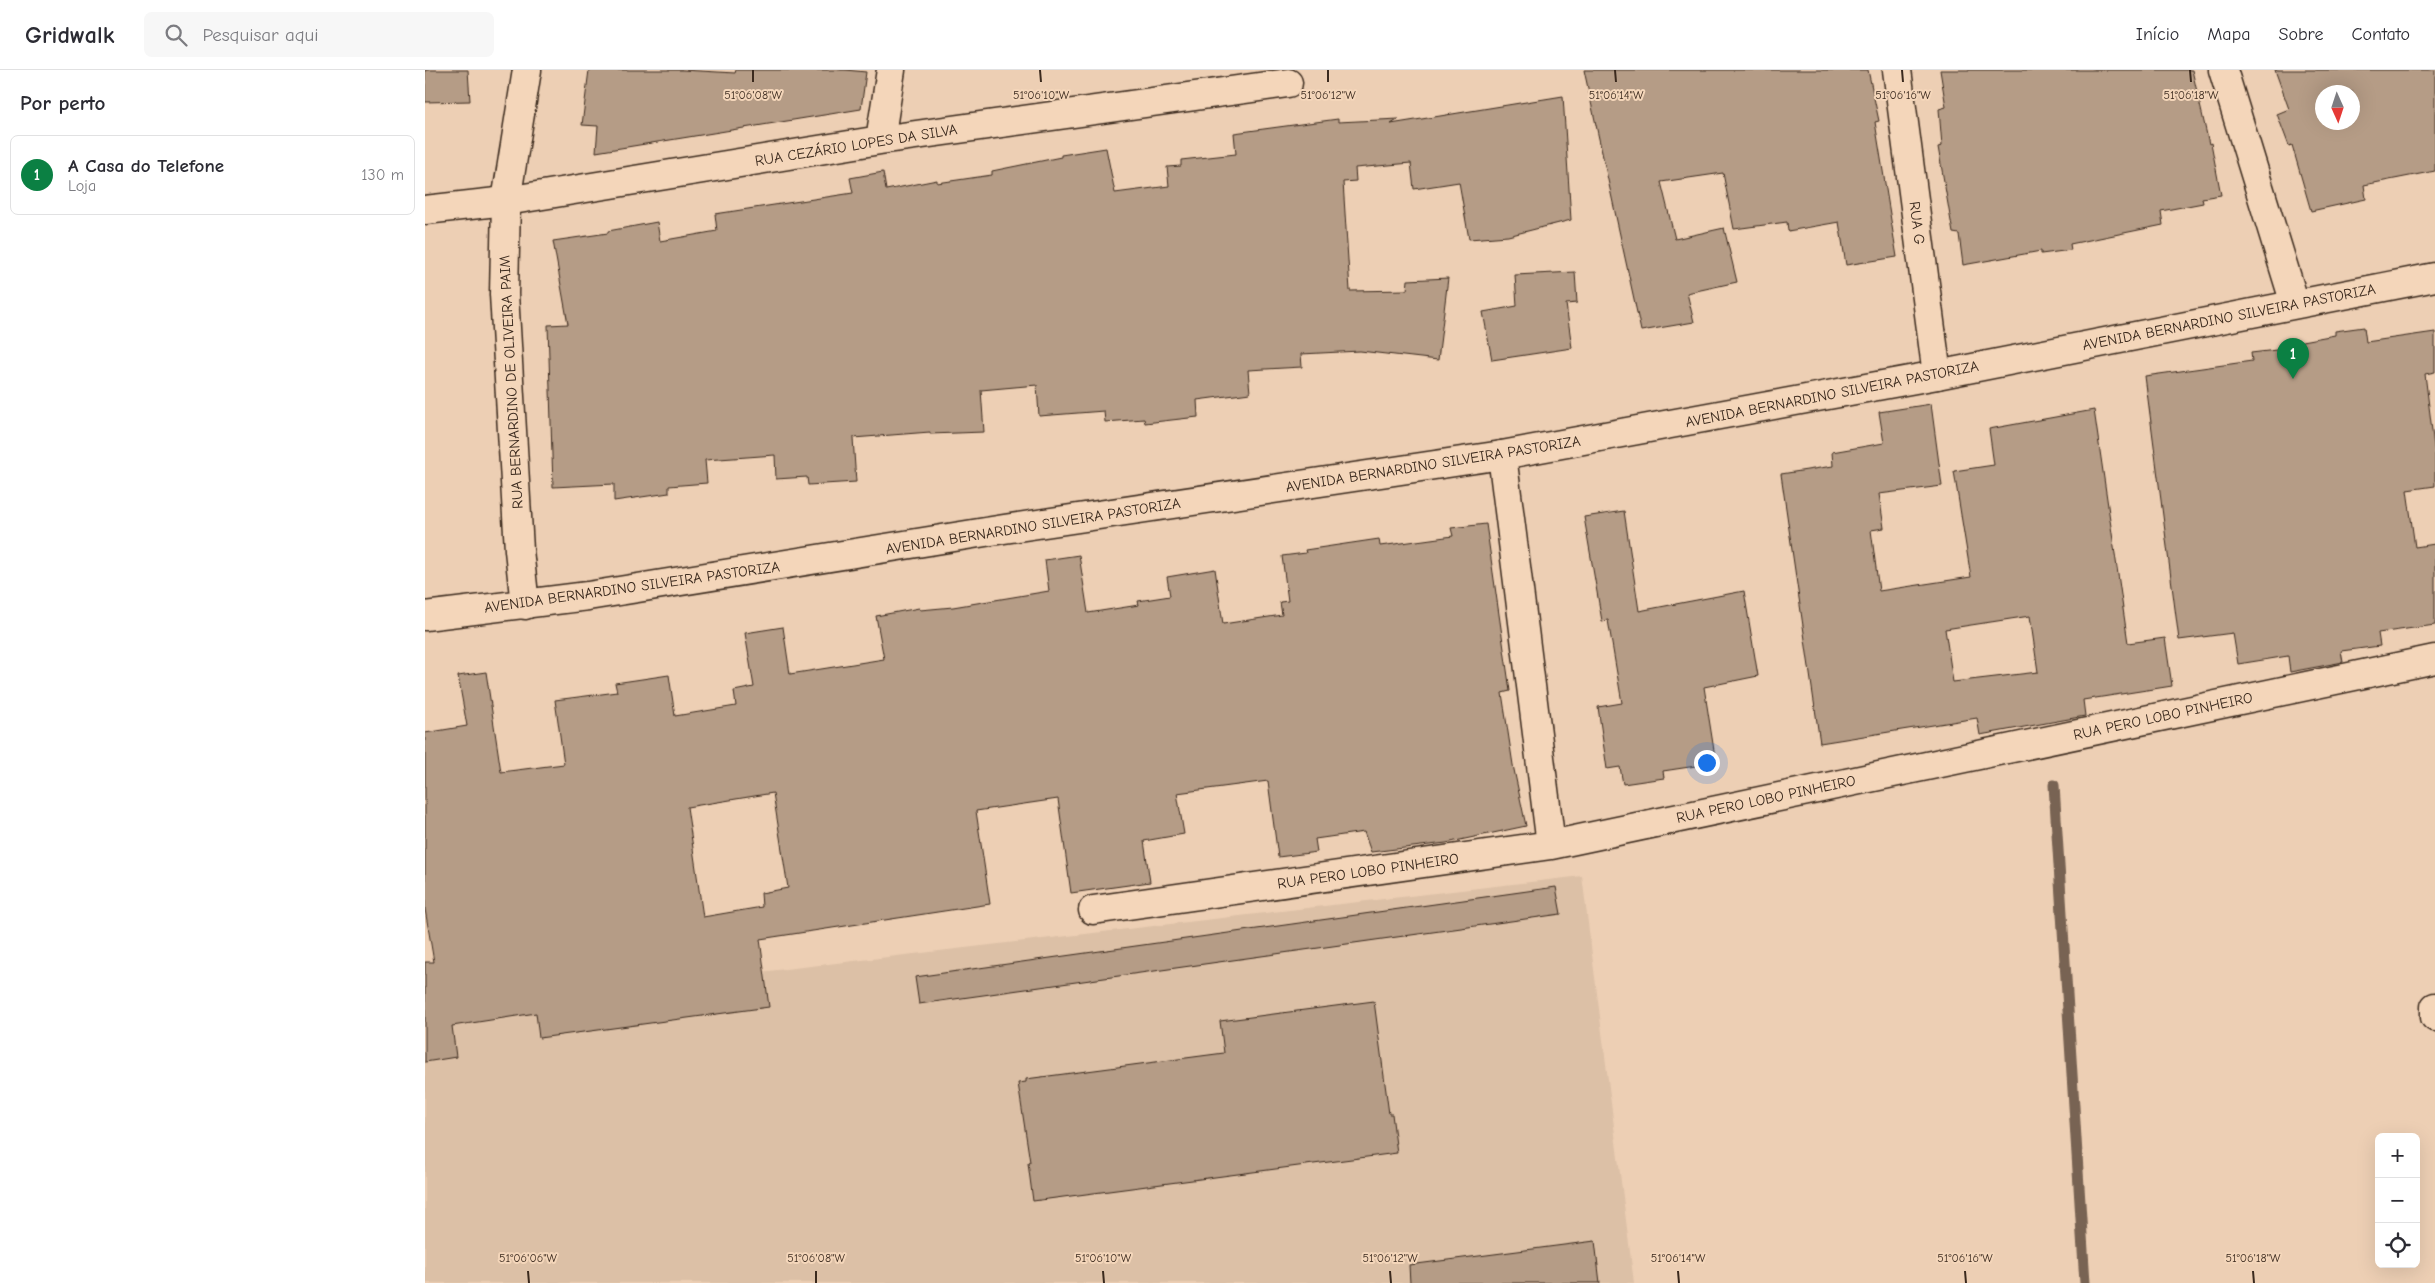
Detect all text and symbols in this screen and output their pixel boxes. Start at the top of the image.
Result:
search box [144,12,494,57]
text: Gridwalk [25,21,114,49]
icon: search [162,21,190,49]
text: Pesquisar aqui [202,24,319,46]
text: Início [2136,24,2179,45]
text: Mapa [2207,24,2250,45]
text: Sobre [2278,24,2323,45]
text: Contato [2351,24,2410,45]
north arrow [2315,85,2360,130]
text: 51°06'08"W [724,88,782,102]
text: 51°06'10"W [1013,88,1070,102]
text: 51°06'12"W [1300,88,1356,102]
text: 51°06'14"W [1589,88,1644,102]
text: 51°06'16"W [1875,88,1931,102]
text: 51°06'18"W [2163,88,2219,102]
text: Por perto [20,91,105,115]
street label: RUA CEZÁRIO LOPES DA SILVA [753,119,959,170]
text: A Casa do Telefone [68,155,224,177]
text: 1 [34,166,40,184]
text: 130 m [361,166,404,184]
text: Loja [68,177,96,195]
street label: RUA G [1905,200,1929,246]
street label: RUA BERNARDINO DE OLIVEIRA PAIM [495,255,527,509]
street label: AVENIDA BERNARDINO SILVEIRA PASTORIZA [2081,280,2377,354]
pin: 1 [2277,338,2309,379]
street label: AVENIDA BERNARDINO SILVEIRA PASTORIZA [1684,357,1980,431]
street label: AVENIDA BERNARDINO SILVEIRA PASTORIZA [1284,432,1582,496]
street label: AVENIDA BERNARDINO SILVEIRA PASTORIZA [884,494,1182,558]
street label: AVENIDA BERNARDINO SILVEIRA PASTORIZA [483,557,781,617]
street label: RUA PERO LOBO PINHEIRO [2072,688,2254,744]
your location [1694,750,1720,776]
street label: RUA PERO LOBO PINHEIRO [1675,771,1857,827]
street label: RUA PERO LOBO PINHEIRO [1276,849,1460,893]
map controls [2375,1133,2420,1268]
button: + [2375,1133,2420,1178]
button: − [2375,1178,2420,1223]
button: locate [2375,1223,2420,1268]
text: 51°06'06"W [499,1251,558,1265]
text: 51°06'08"W [787,1251,845,1265]
text: 51°06'10"W [1075,1251,1132,1265]
text: 51°06'12"W [1362,1251,1418,1265]
text: 51°06'14"W [1651,1251,1706,1265]
text: 51°06'16"W [1937,1251,1993,1265]
text: 51°06'18"W [2225,1251,2281,1265]

